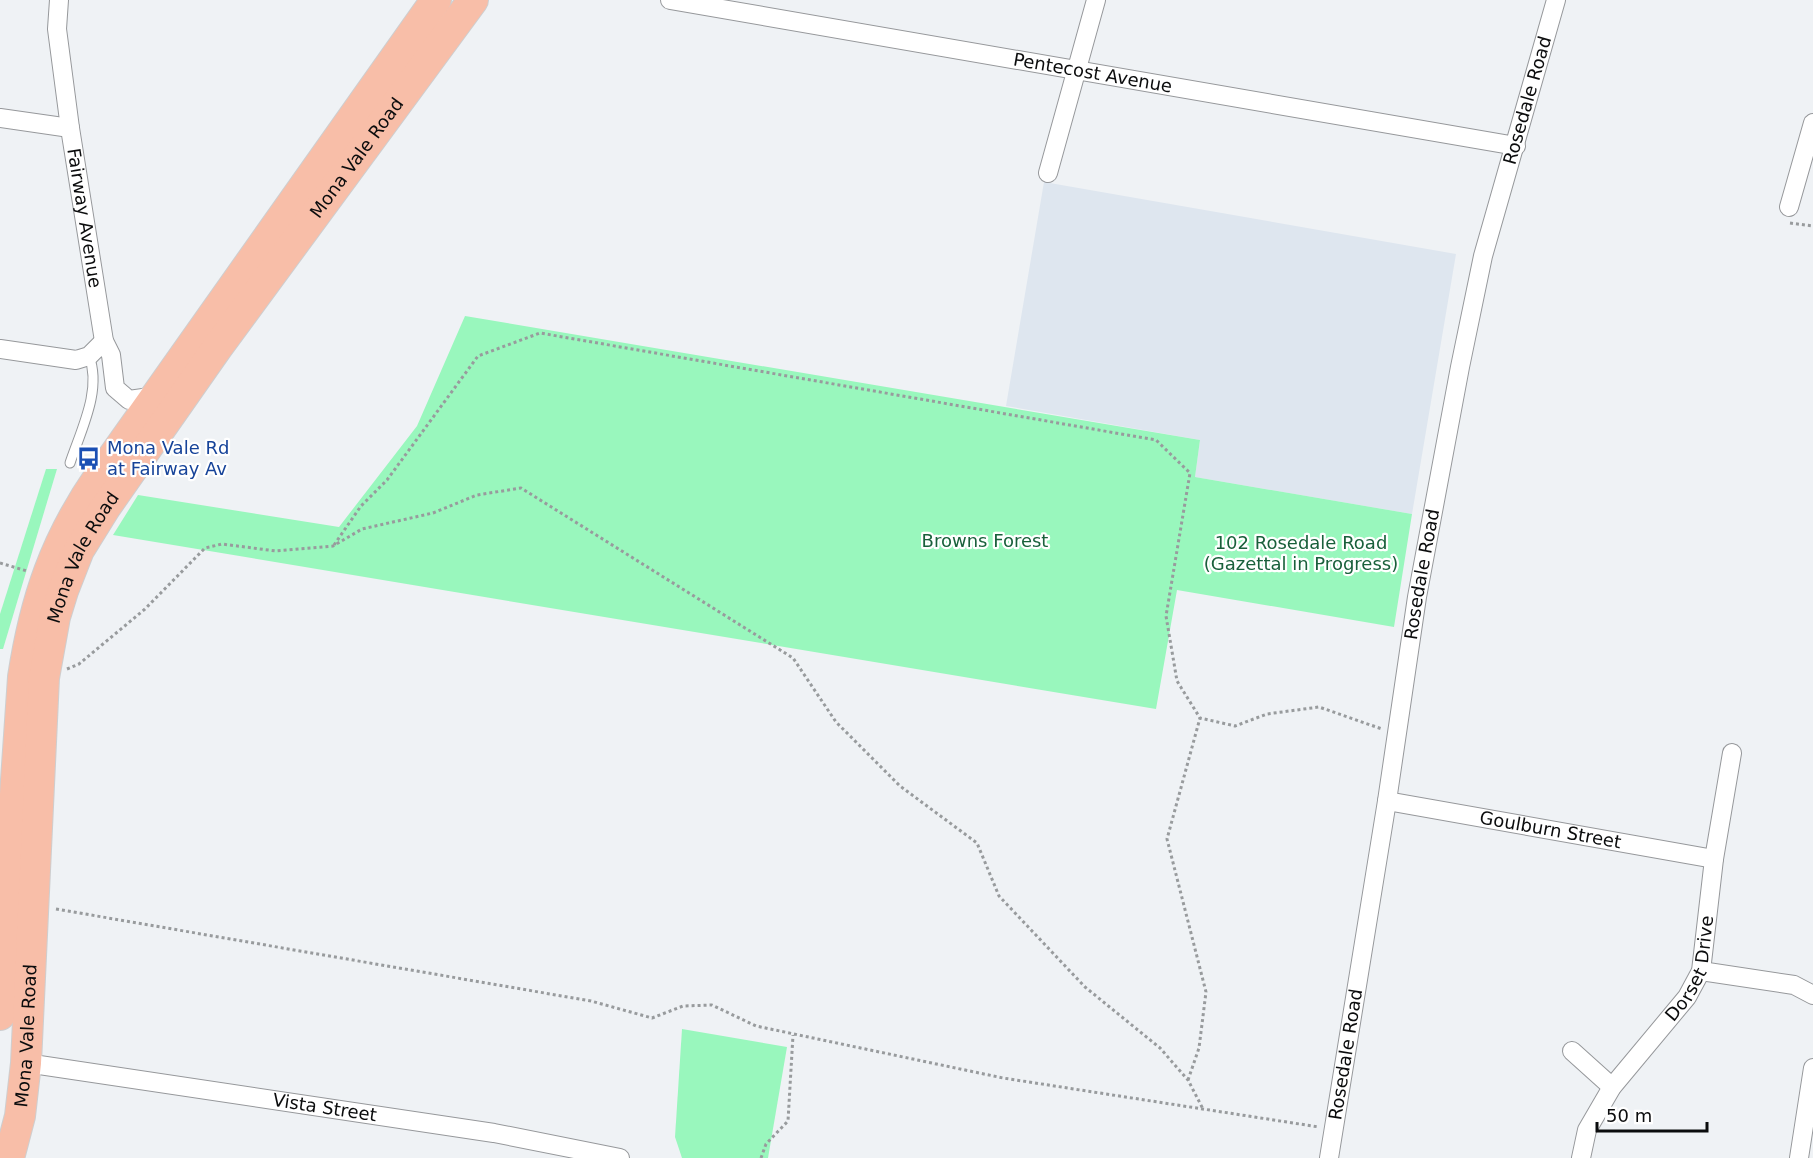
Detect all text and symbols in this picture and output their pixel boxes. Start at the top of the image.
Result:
street label: Rosedale Road [1499,34,1555,167]
street label: Pentecost Avenue [1012,48,1174,96]
street label: Mona Vale Road [305,94,407,222]
street label: Fairway Avenue [63,146,106,289]
place label: Mona Vale Rd at Fairway Av [107,437,229,479]
bus stop icon: Mona Vale Rd at Fairway Av [76,445,102,471]
street label: Mona Vale Road [43,488,123,626]
street label: Rosedale Road [1400,507,1443,641]
park label: Browns Forest [922,530,1048,551]
park label: 102 Rosedale Road (Gazettal in Progress) [1204,532,1398,574]
street label: Goulburn Street [1478,807,1623,852]
street label: Dorset Drive [1660,914,1717,1025]
street label: Mona Vale Road [10,963,41,1108]
street label: Rosedale Road [1324,987,1366,1121]
street label: Vista Street [271,1089,378,1125]
scale bar [1597,1095,1706,1133]
text: 50 m [1606,1105,1652,1126]

